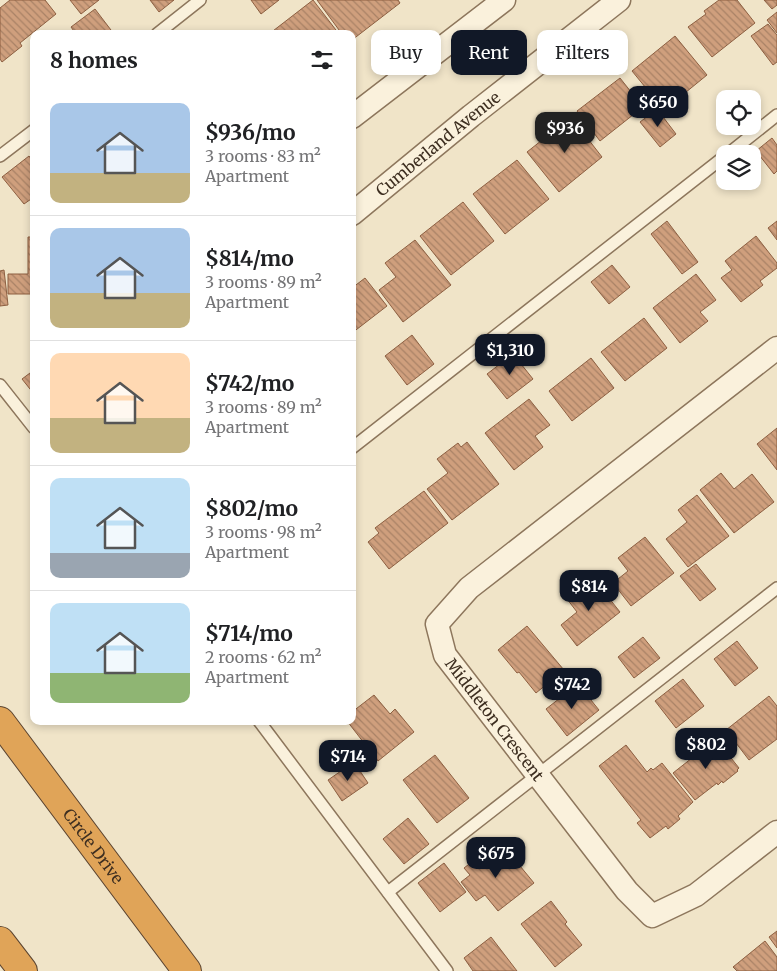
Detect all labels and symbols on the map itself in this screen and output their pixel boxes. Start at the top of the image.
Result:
pin: $650 [628,86,688,128]
street label: Cumberland Avenue [372,87,504,200]
pin: $936 [535,112,595,154]
pin: $1,310 [469,334,551,376]
pin: $814 [559,570,619,612]
street label: Middleton Crescent [441,654,549,785]
pin: $742 [542,668,602,710]
pin: $802 [676,728,736,770]
pin: $714 [318,740,378,782]
street label: Circle Drive [59,804,128,888]
pin: $675 [466,836,526,879]

